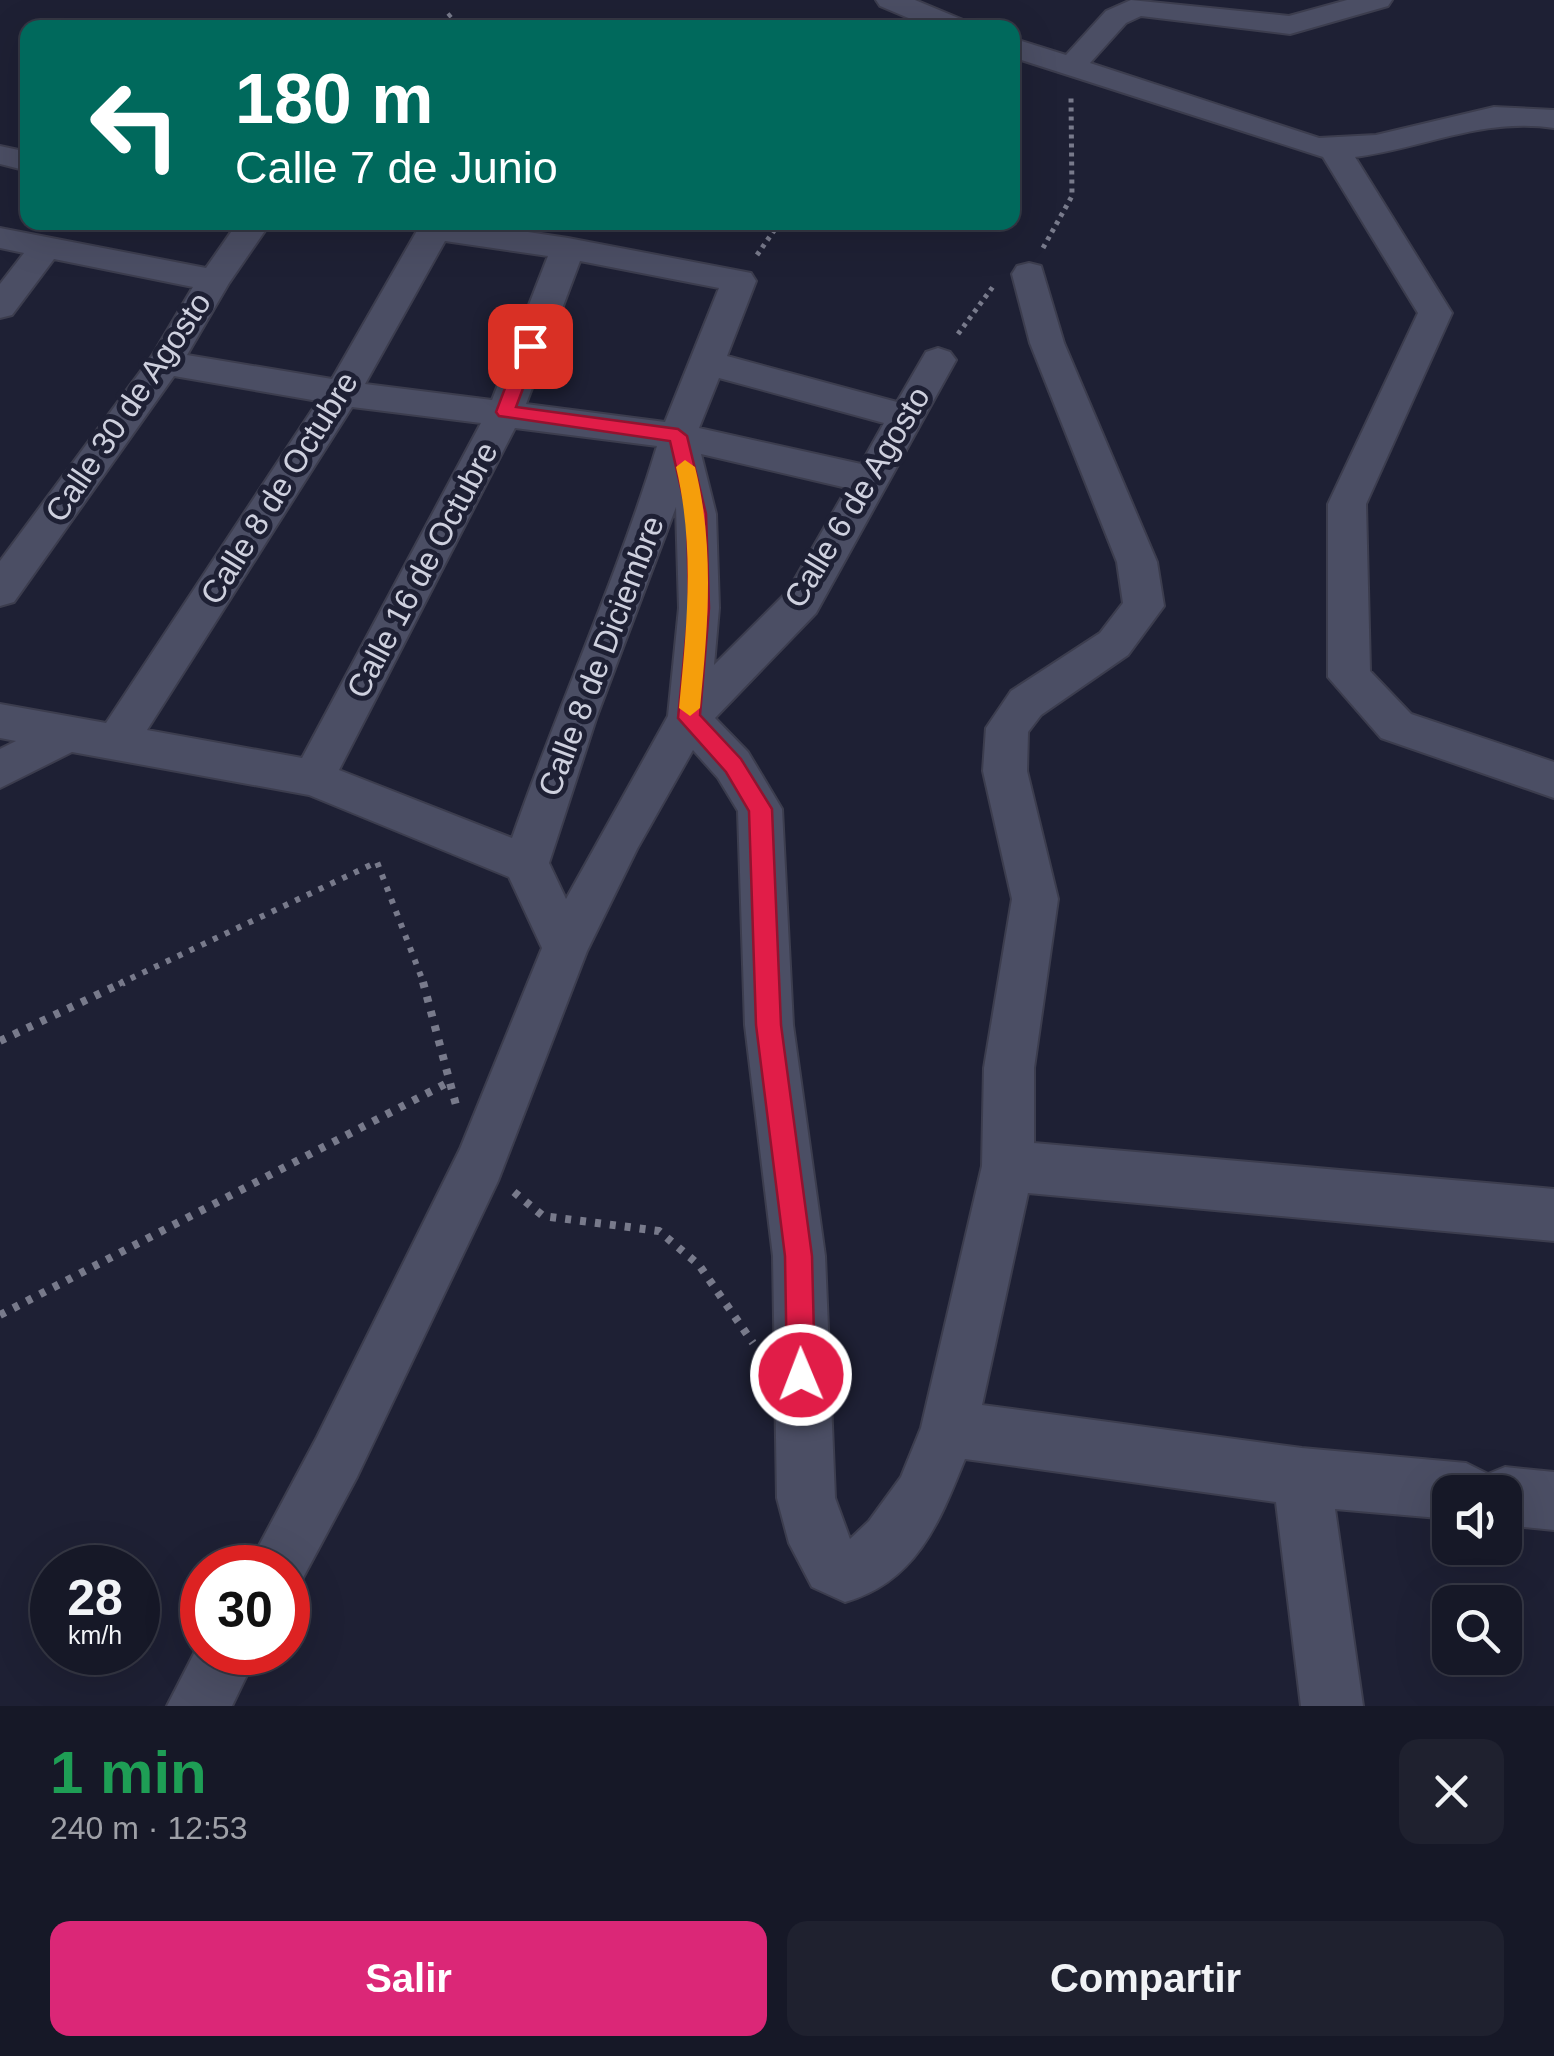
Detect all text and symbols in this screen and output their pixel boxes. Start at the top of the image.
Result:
icon: left [70,60,200,190]
text: 180 m [235,60,433,138]
text: Calle 7 de Junio [235,142,558,193]
street label: Calle 30 de Agosto [38,286,218,528]
pin [488,304,573,389]
icon: arrive [503,319,558,374]
street label: Calle 8 de Octubre [193,365,365,611]
street label: Calle 6 de Agosto [777,380,937,614]
street label: Calle 16 de Octubre [339,436,505,704]
street label: Calle 8 de Diciembre [531,511,671,801]
position arrow [749,1323,853,1427]
map controls [1432,1475,1522,1675]
button: sound [1432,1475,1522,1565]
speed limit sign: 30 [180,1545,310,1675]
text: 28 [67,1570,123,1626]
button: search [1432,1585,1522,1675]
text: km/h [68,1621,122,1649]
text: 1 min [50,1739,207,1806]
button: close [1399,1739,1504,1844]
text: 240 m · 12:53 [50,1810,247,1846]
button: Salir [50,1921,767,2036]
button: Compartir [787,1921,1504,2036]

